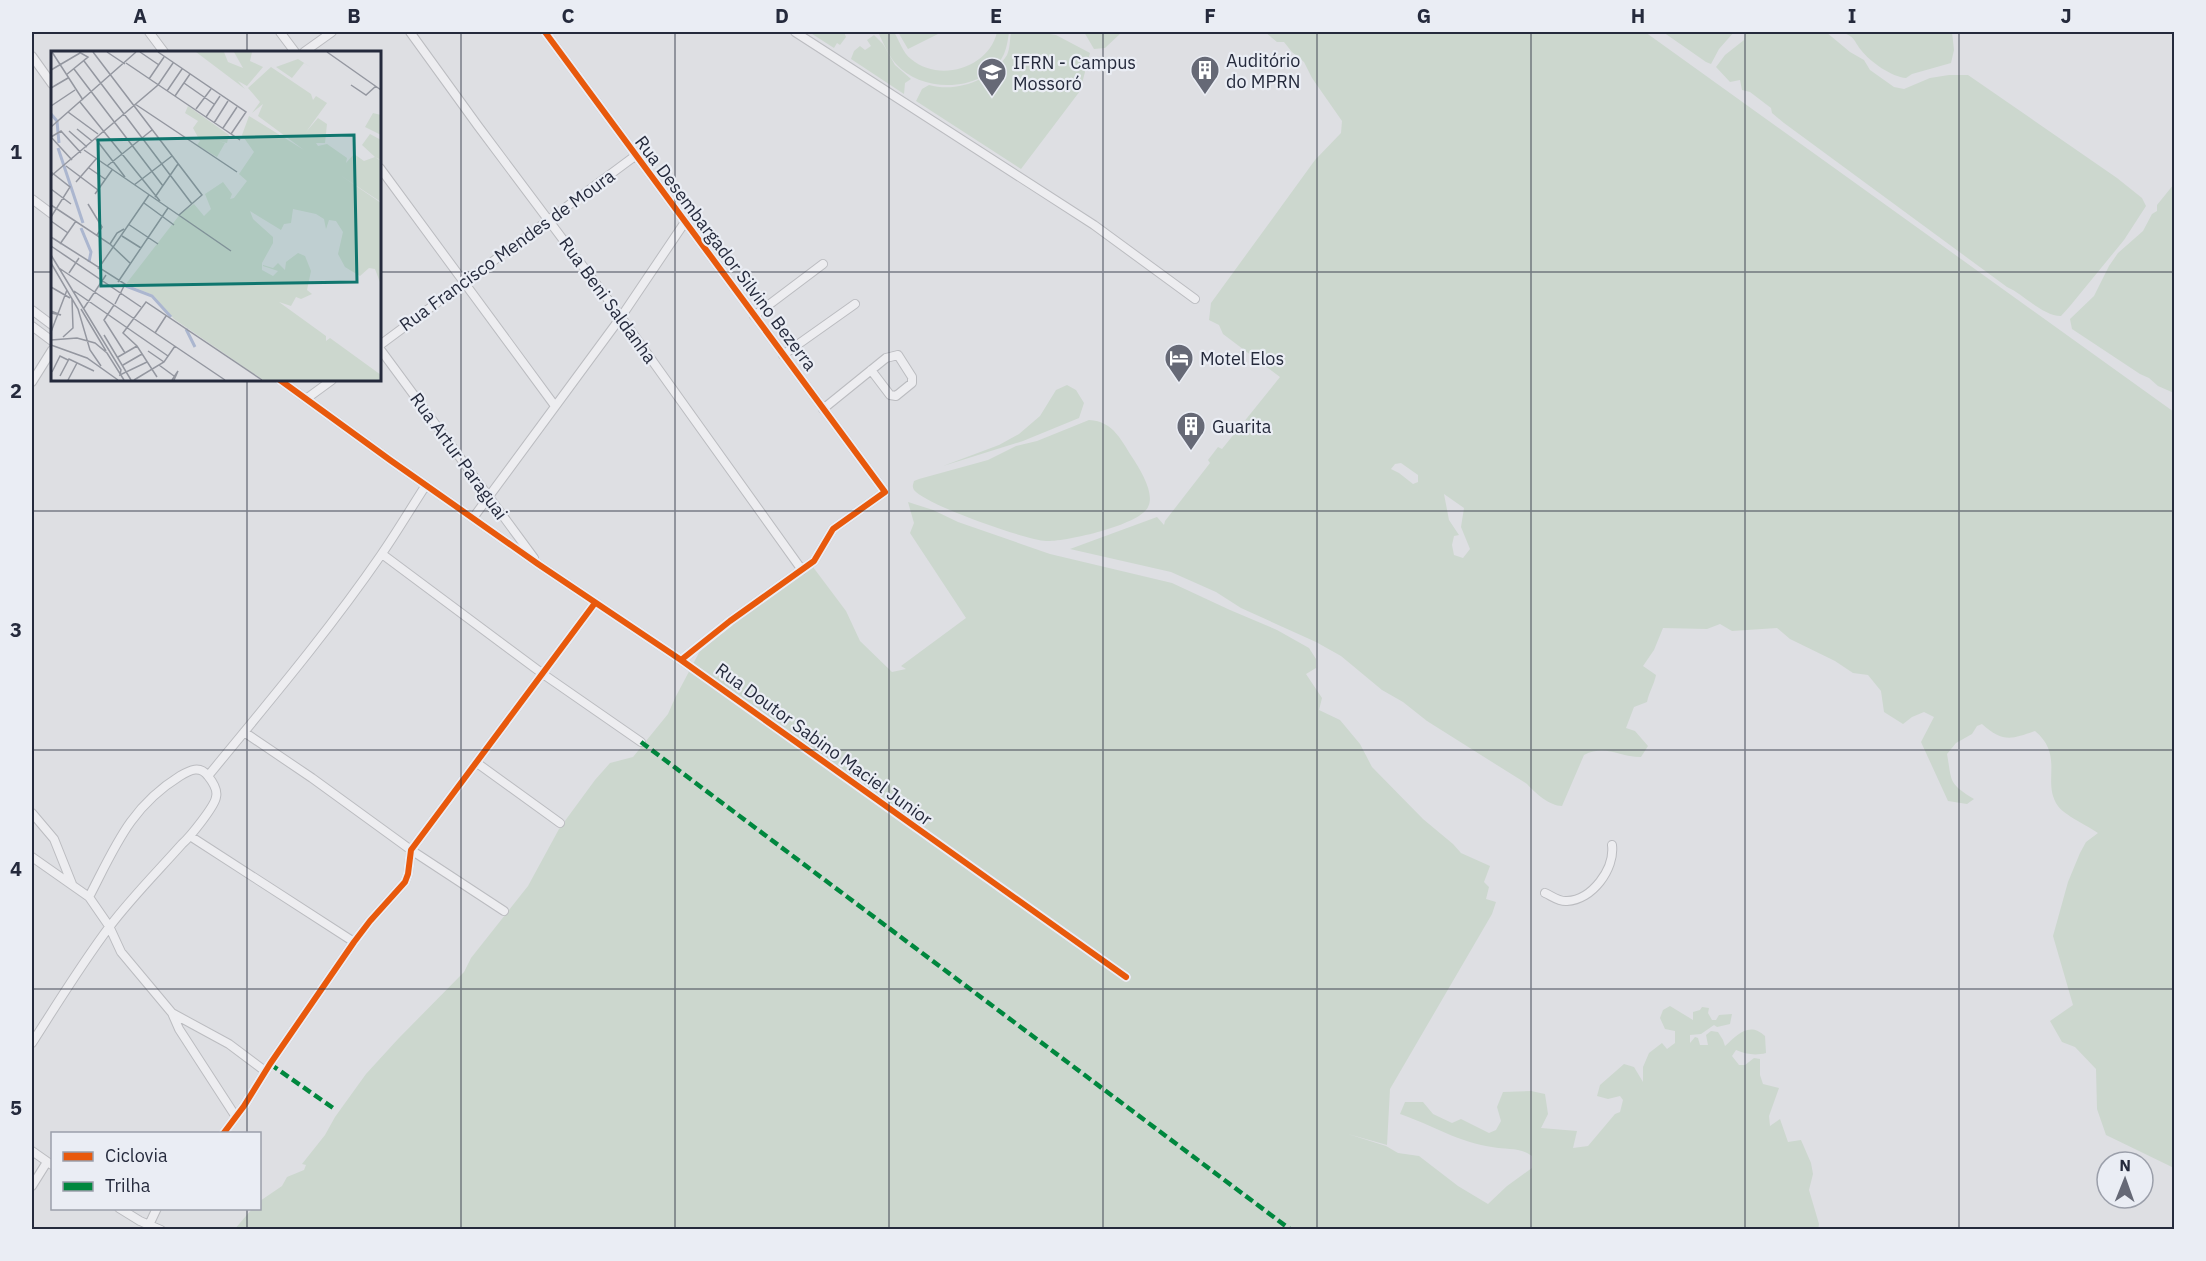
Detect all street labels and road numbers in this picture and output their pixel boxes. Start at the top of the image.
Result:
street label: Rua Desembargador Silvino Bezerra [630,131,822,375]
street label: Rua Francisco Mendes de Moura [395,164,620,336]
street label: Rua Beni Saldanha [554,232,662,368]
street label: Rua Artur Paraguai [405,388,513,524]
street label: Rua Doutor Sabino Maciel Junior [711,658,937,831]

